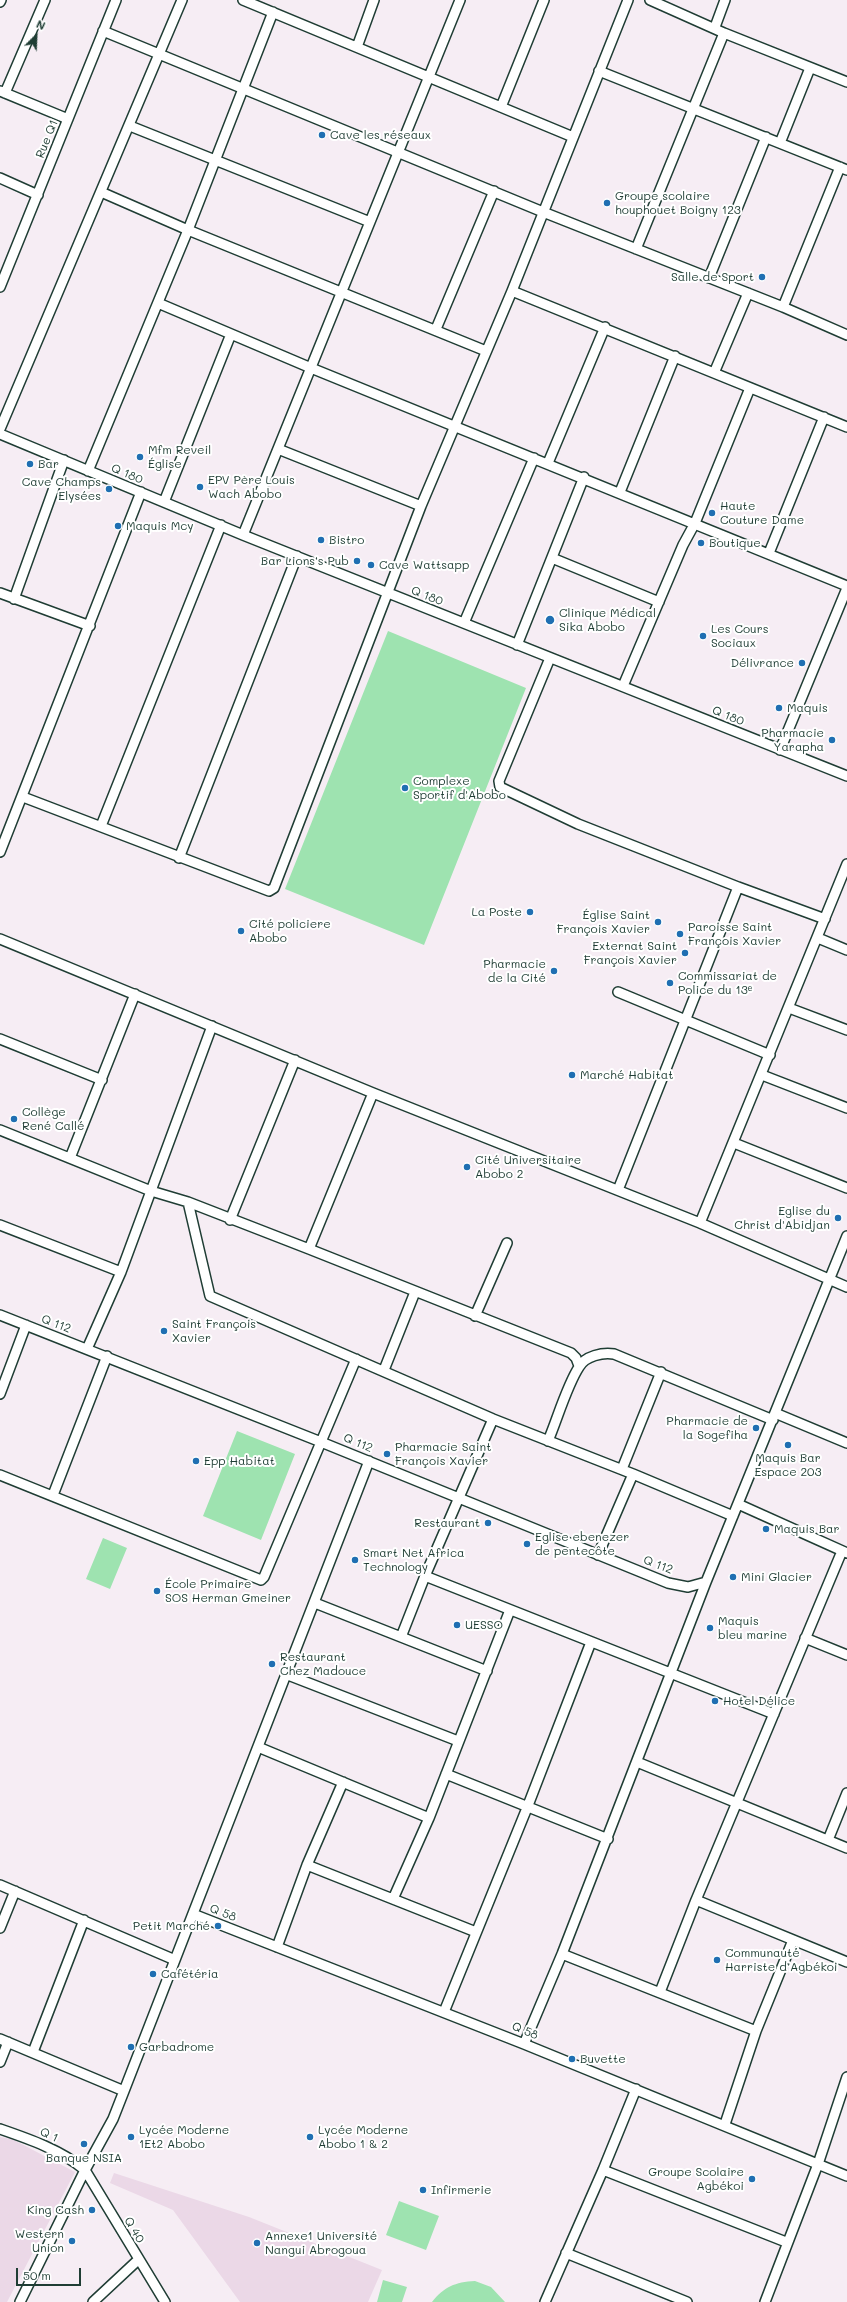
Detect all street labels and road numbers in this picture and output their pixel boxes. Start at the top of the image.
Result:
street label: Rue Q1 [33,118,61,160]
street label: Q 180 [109,461,145,487]
street label: Q 180 [409,583,445,609]
street label: Q 180 [710,703,746,729]
street label: Q 112 [39,1312,73,1336]
street label: Q 112 [341,1431,375,1455]
street label: Q 112 [641,1553,675,1577]
street label: Q 58 [208,1901,238,1925]
street label: Q 58 [510,2019,540,2043]
street label: Q 1 [38,2125,60,2145]
street label: Q 40 [121,2214,147,2246]

